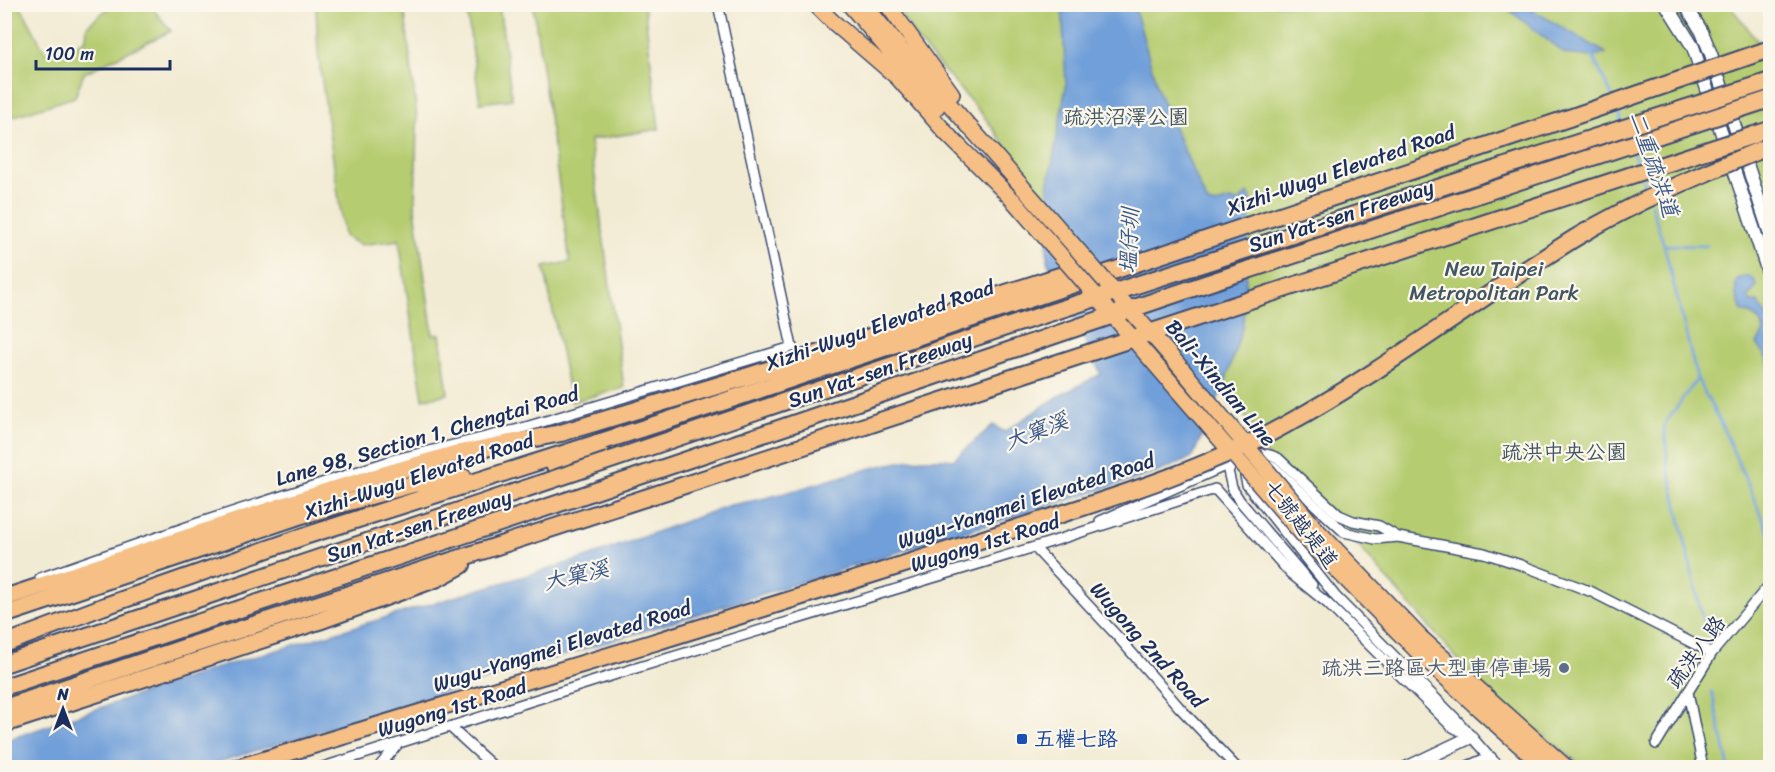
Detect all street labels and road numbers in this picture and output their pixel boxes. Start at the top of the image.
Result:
street label: Xizhi-Wugu Elevated Road [1221,112,1462,227]
street label: Sun Yat-sen Freeway [1243,168,1439,264]
street label: Xizhi-Wugu Elevated Road [760,267,1001,382]
street label: Bali-Xindian Line [1156,310,1286,456]
street label: Sun Yat-sen Freeway [783,321,978,419]
street label: Lane 98, Section 1, Chengtai Road [271,374,585,498]
street label: Xizhi-Wugu Elevated Road [298,420,541,531]
street label: Wugu-Yangmei Elevated Road [893,441,1161,561]
street label: 七號越堤道 [1254,471,1348,577]
street label: Sun Yat-sen Freeway [321,478,517,574]
street label: Wugong 1st Road [906,502,1066,584]
street label: Wugong 2nd Road [1080,572,1217,719]
street label: Wugu-Yangmei Elevated Road [428,588,698,703]
street label: 疏洪八路 [1656,607,1736,697]
street label: Wugong 1st Road [373,667,533,749]

